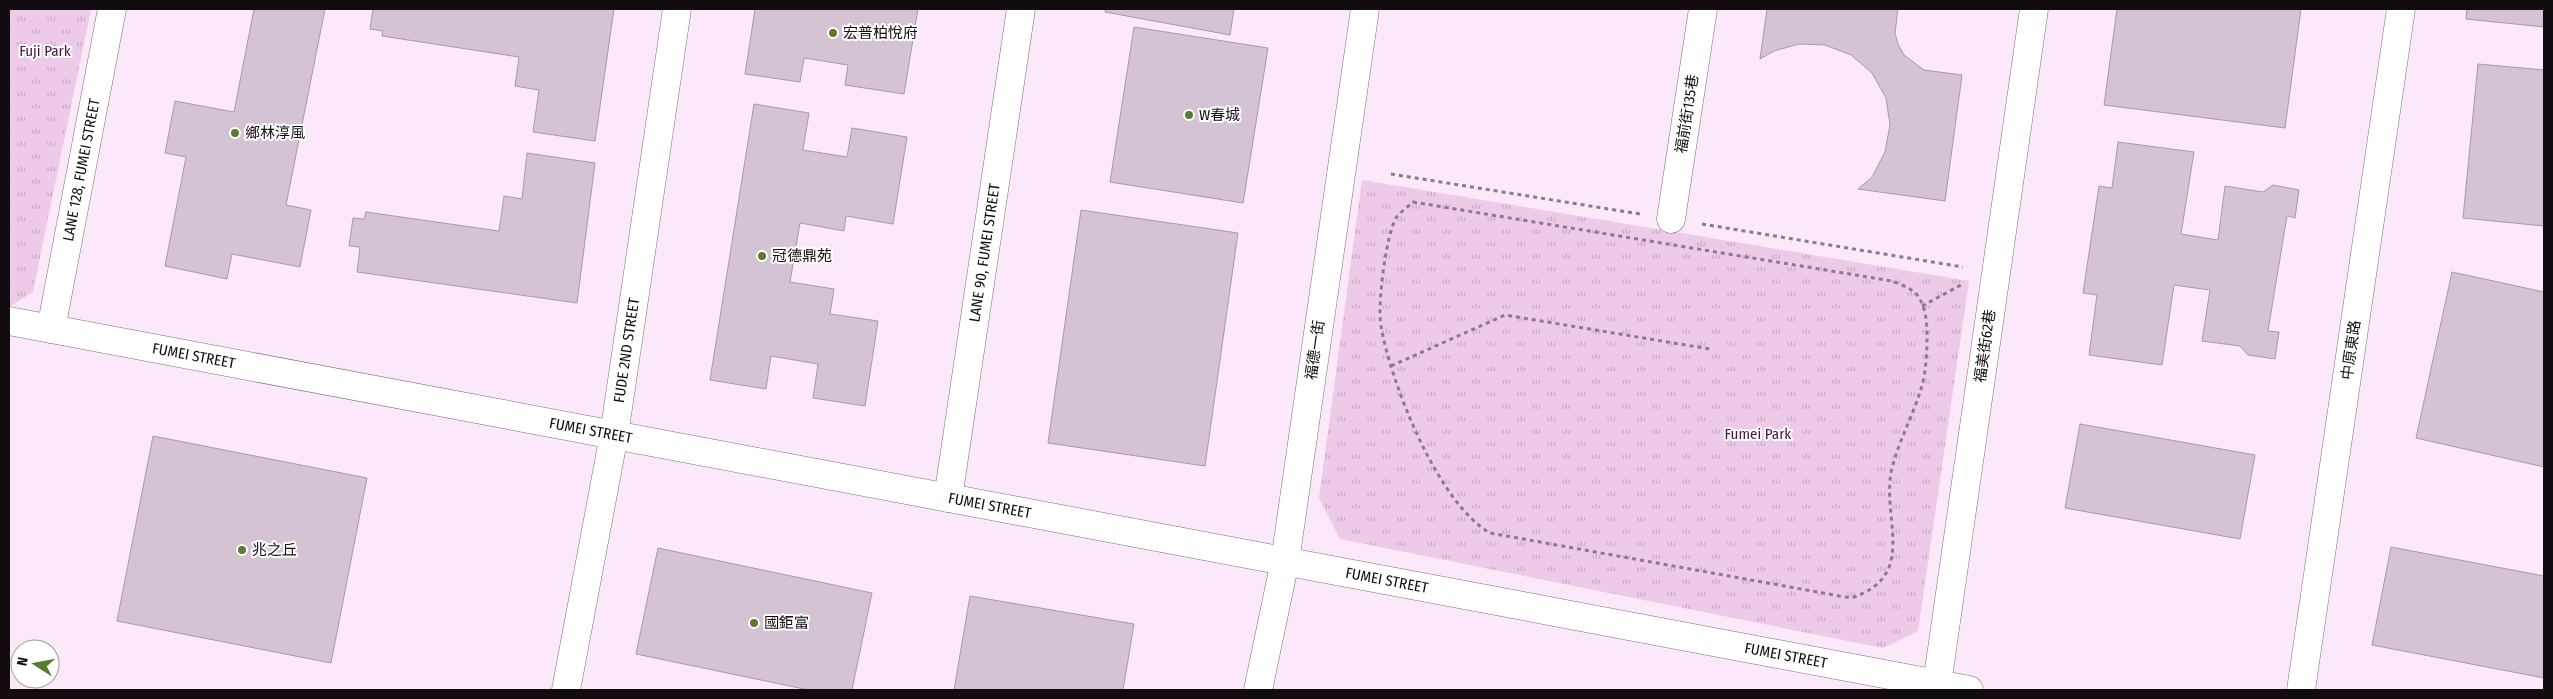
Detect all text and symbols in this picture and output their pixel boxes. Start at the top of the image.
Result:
place label: 宏普柏悅府 [843,24,918,42]
marker: 宏普柏悅府 [827,27,839,39]
park label: Fuji Park [19,42,71,60]
street label: 福前街135巷 [1672,73,1702,155]
street label: LANE 128, FUMEI STREET [59,97,104,243]
place label: W春城 [1199,106,1240,124]
marker: W春城 [1183,109,1195,121]
place label: 鄉林淳風 [245,124,305,142]
marker: 鄉林淳風 [229,127,241,139]
street label: LANE 90, FUMEI STREET [965,182,1004,323]
place label: 冠德鼎苑 [772,247,832,265]
marker: 冠德鼎苑 [756,250,768,262]
street label: FUDE 2ND STREET [610,297,643,404]
street label: 福美街62巷 [1971,308,1999,384]
street label: 福德一街 [1302,319,1328,381]
street label: 中原東路 [2338,319,2364,381]
street label: FUMEI STREET [151,339,237,372]
street label: FUMEI STREET [548,414,634,447]
park label: Fumei Park [1725,425,1791,443]
street label: FUMEI STREET [947,489,1033,522]
place label: 兆之丘 [252,541,297,559]
marker: 兆之丘 [236,544,248,556]
street label: FUMEI STREET [1344,564,1430,597]
place label: 國鉅富 [764,614,809,632]
marker: 國鉅富 [748,617,760,629]
north arrow [10,639,60,689]
street label: FUMEI STREET [1743,639,1829,672]
text: N [14,656,32,667]

